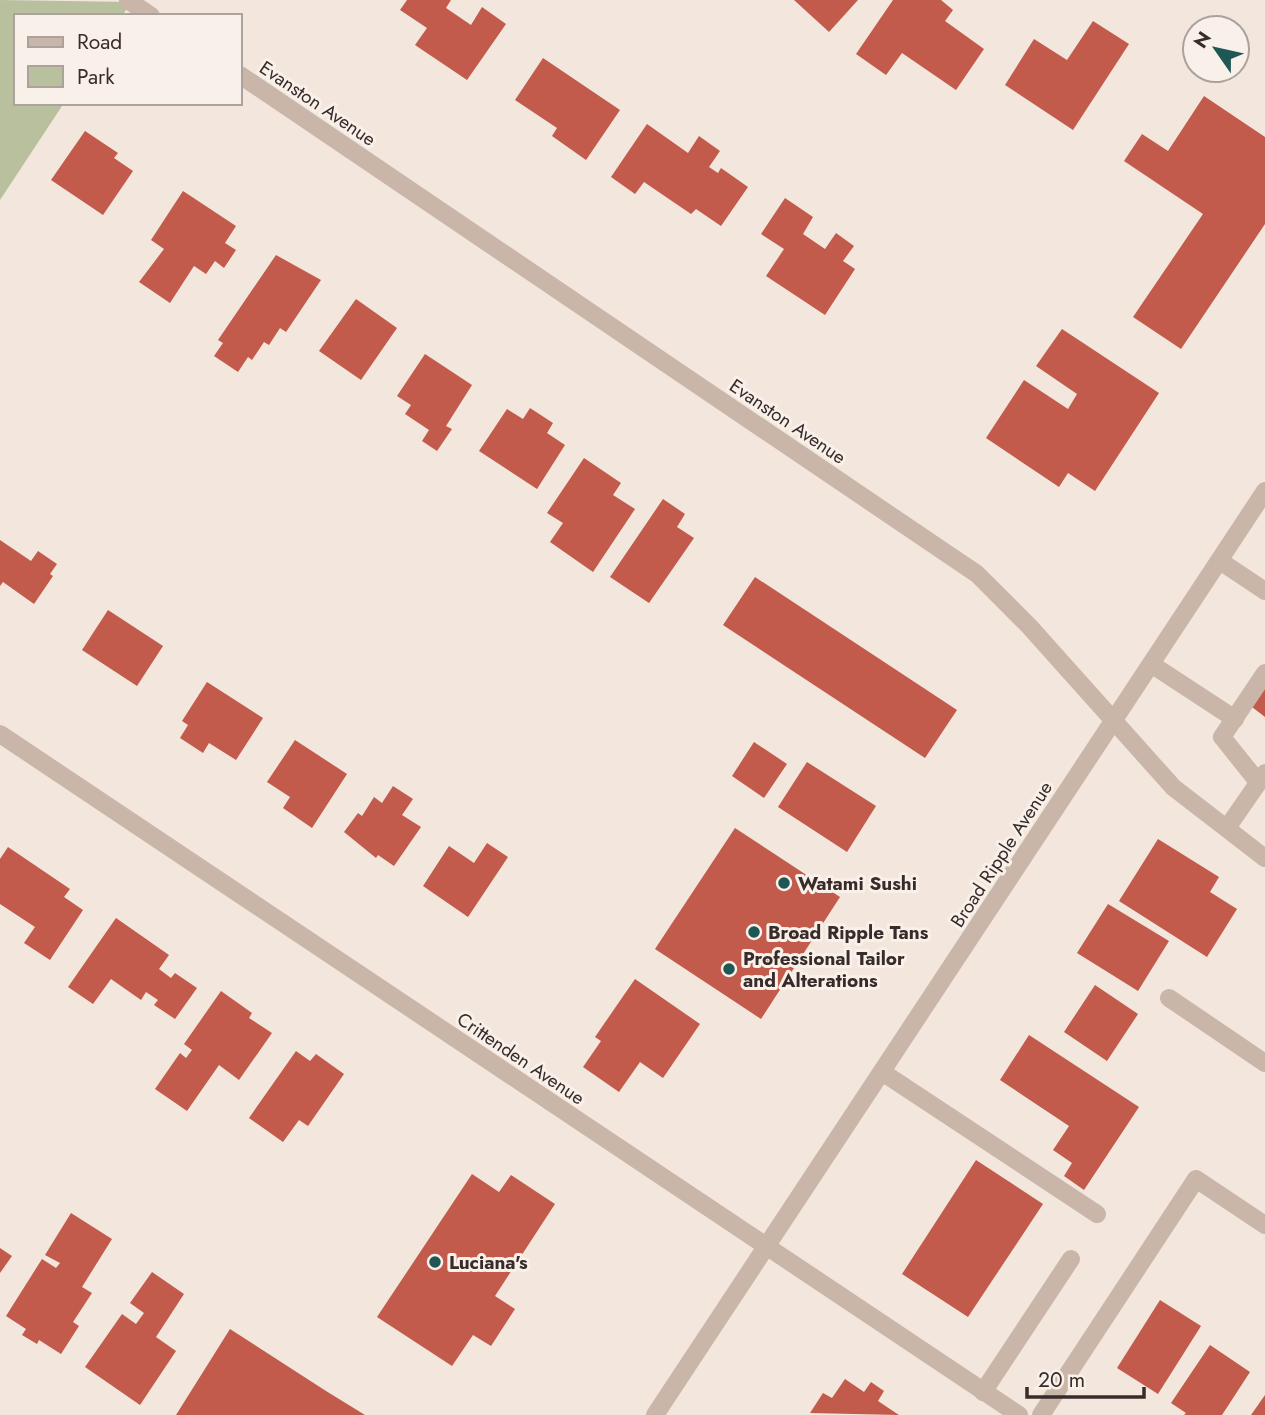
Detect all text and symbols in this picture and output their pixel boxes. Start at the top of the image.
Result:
legend [14,14,242,105]
north arrow [1181,14,1251,84]
text: N [1187,26,1218,54]
text: Road [77,27,122,57]
street label: Evanston Avenue [254,54,382,153]
text: Park [77,62,115,92]
street label: Evanston Avenue [724,372,852,471]
street label: Broad Ripple Avenue [944,776,1059,933]
place label: Watami Sushi [798,870,917,897]
marker: Watami Sushi [776,875,792,891]
place label: Broad Ripple Tans [768,919,929,946]
marker: Broad Ripple Tans [746,924,762,940]
place label: Professional Tailor and Alterations [743,945,905,994]
marker: Professional Tailor and Alterations [721,961,737,977]
street label: Crittenden Avenue [451,1006,590,1111]
place label: Luciana's [449,1249,528,1276]
marker: Luciana's [427,1254,443,1270]
scale bar [1027,1356,1144,1400]
text: 20 m [1038,1365,1085,1395]

